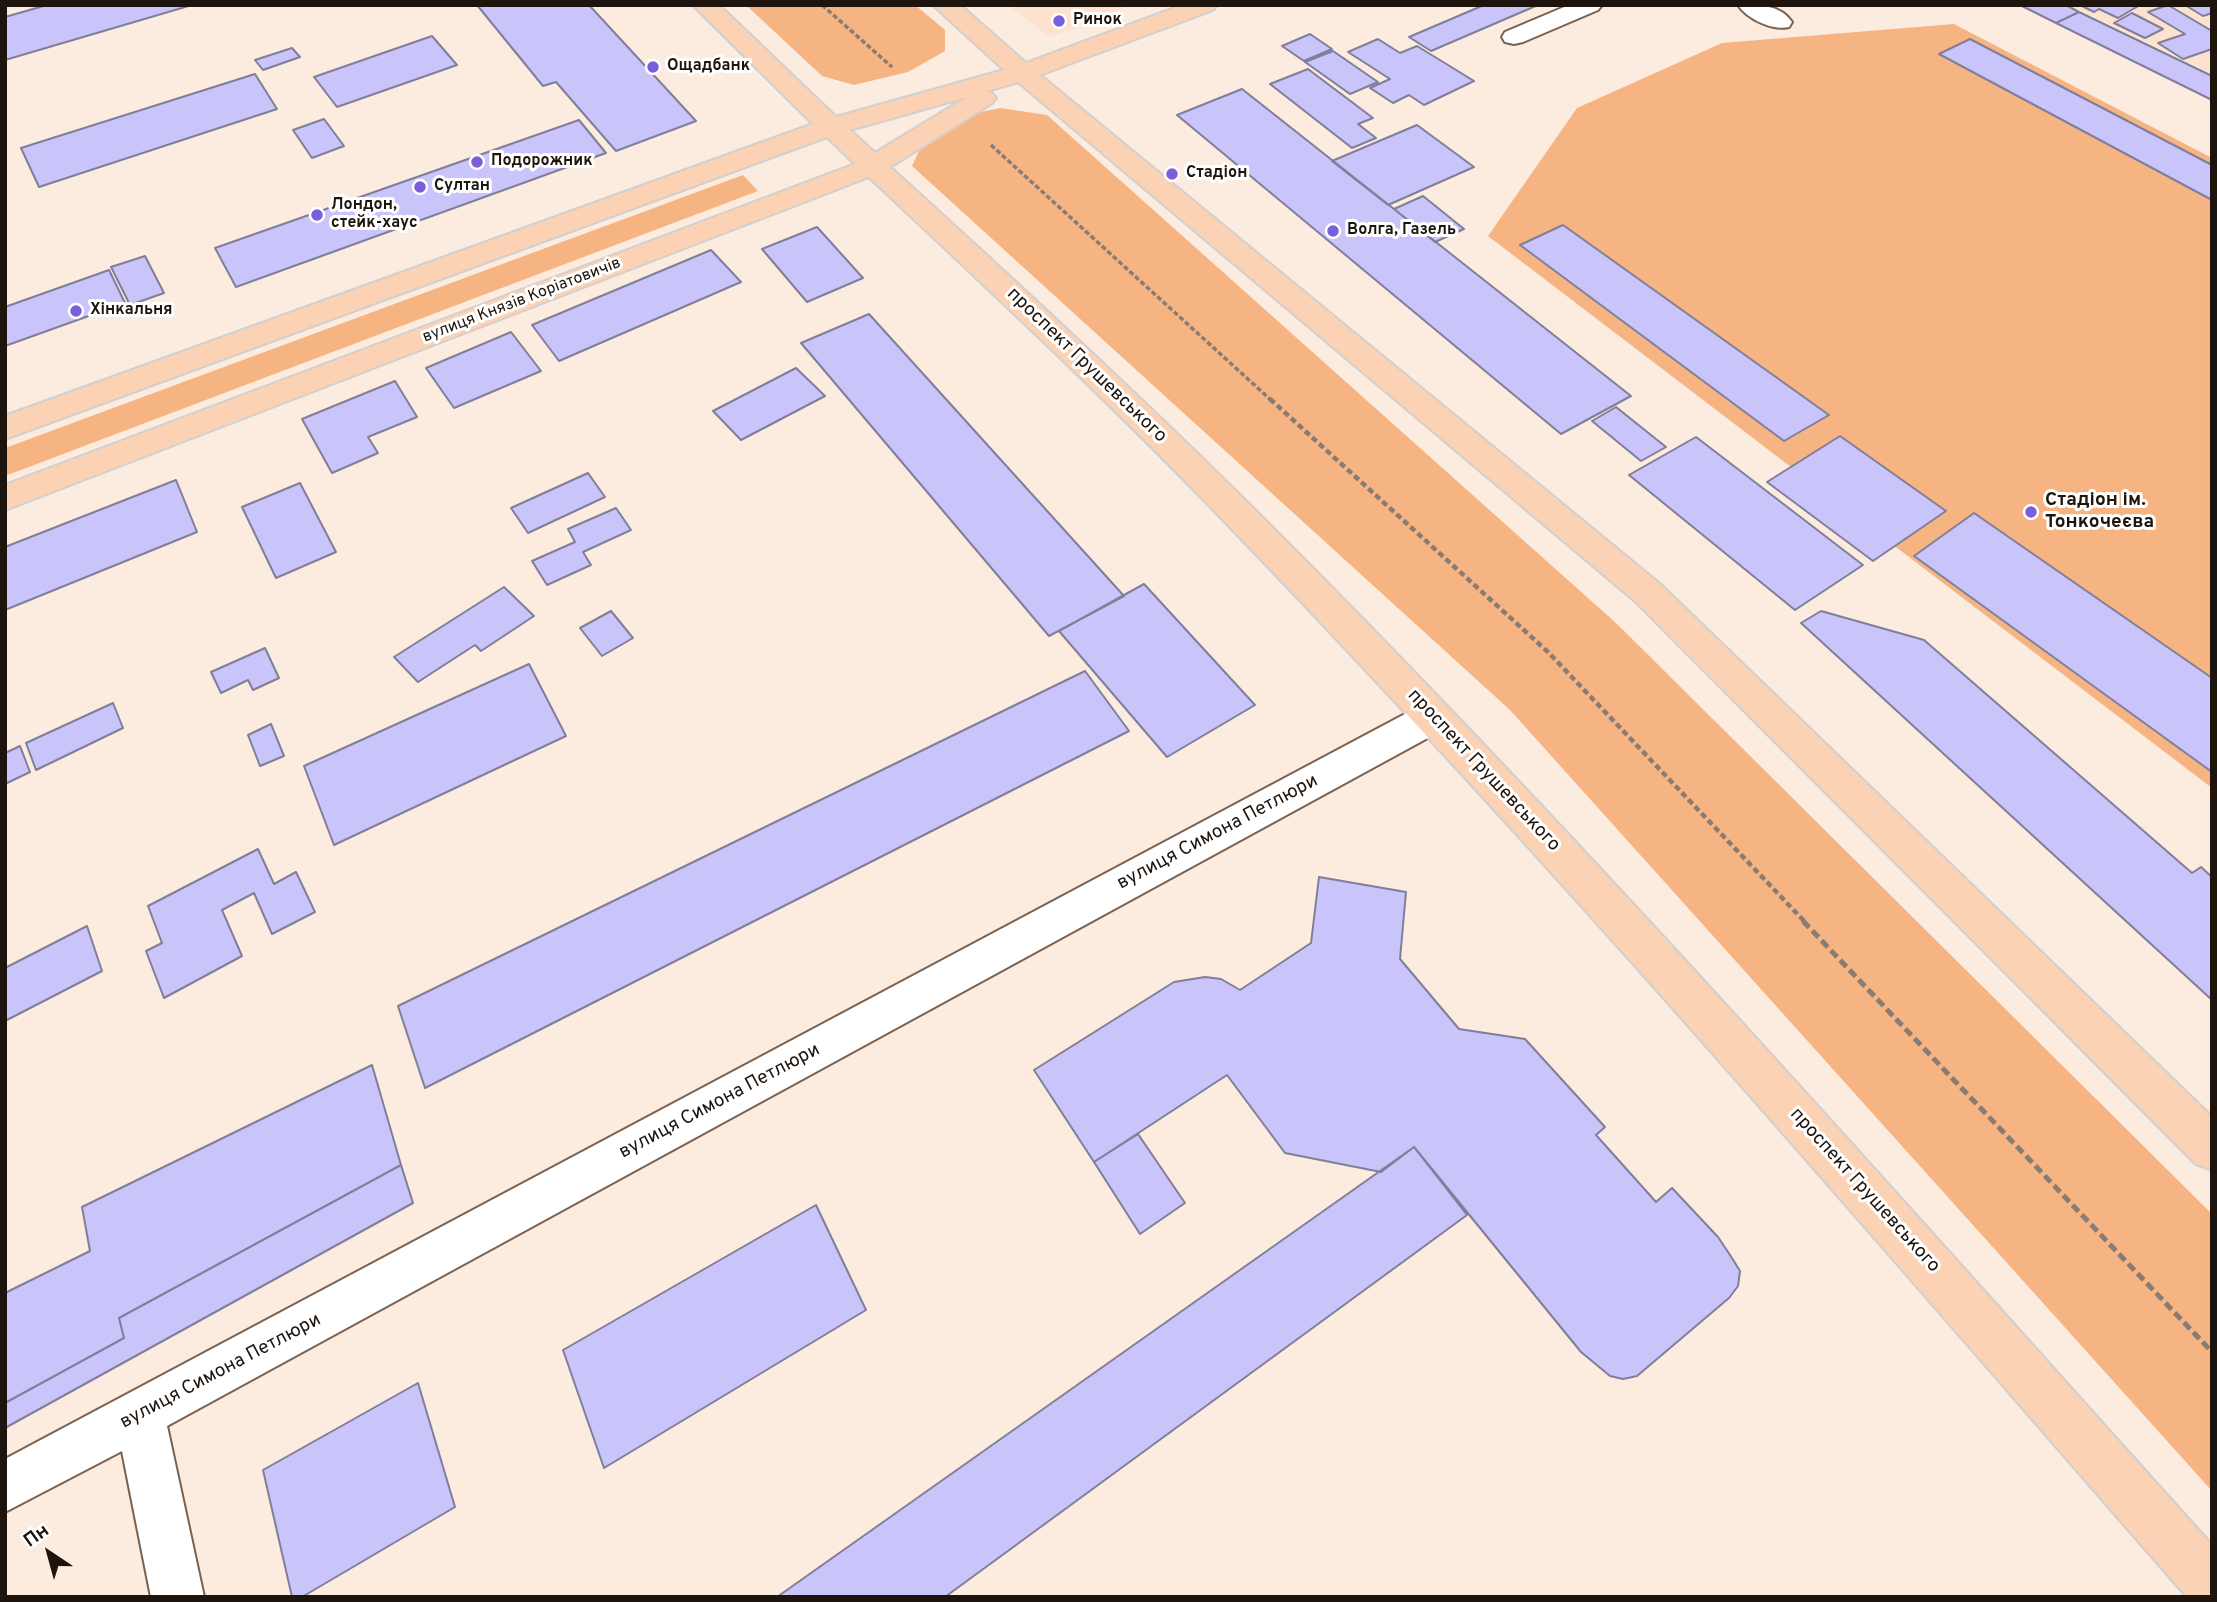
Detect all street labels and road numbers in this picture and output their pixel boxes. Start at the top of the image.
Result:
street label: вулиця Князів Коріатовичів [420,254,624,348]
street label: проспект Грушевського [1001,284,1171,448]
street label: проспект Грушевського [1402,685,1564,857]
street label: вулиця Симона Петлюри [1114,770,1322,896]
street label: вулиця Симона Петлюри [616,1039,824,1165]
street label: проспект Грушевського [1784,1104,1944,1278]
street label: вулиця Симона Петлюри [117,1309,325,1435]

